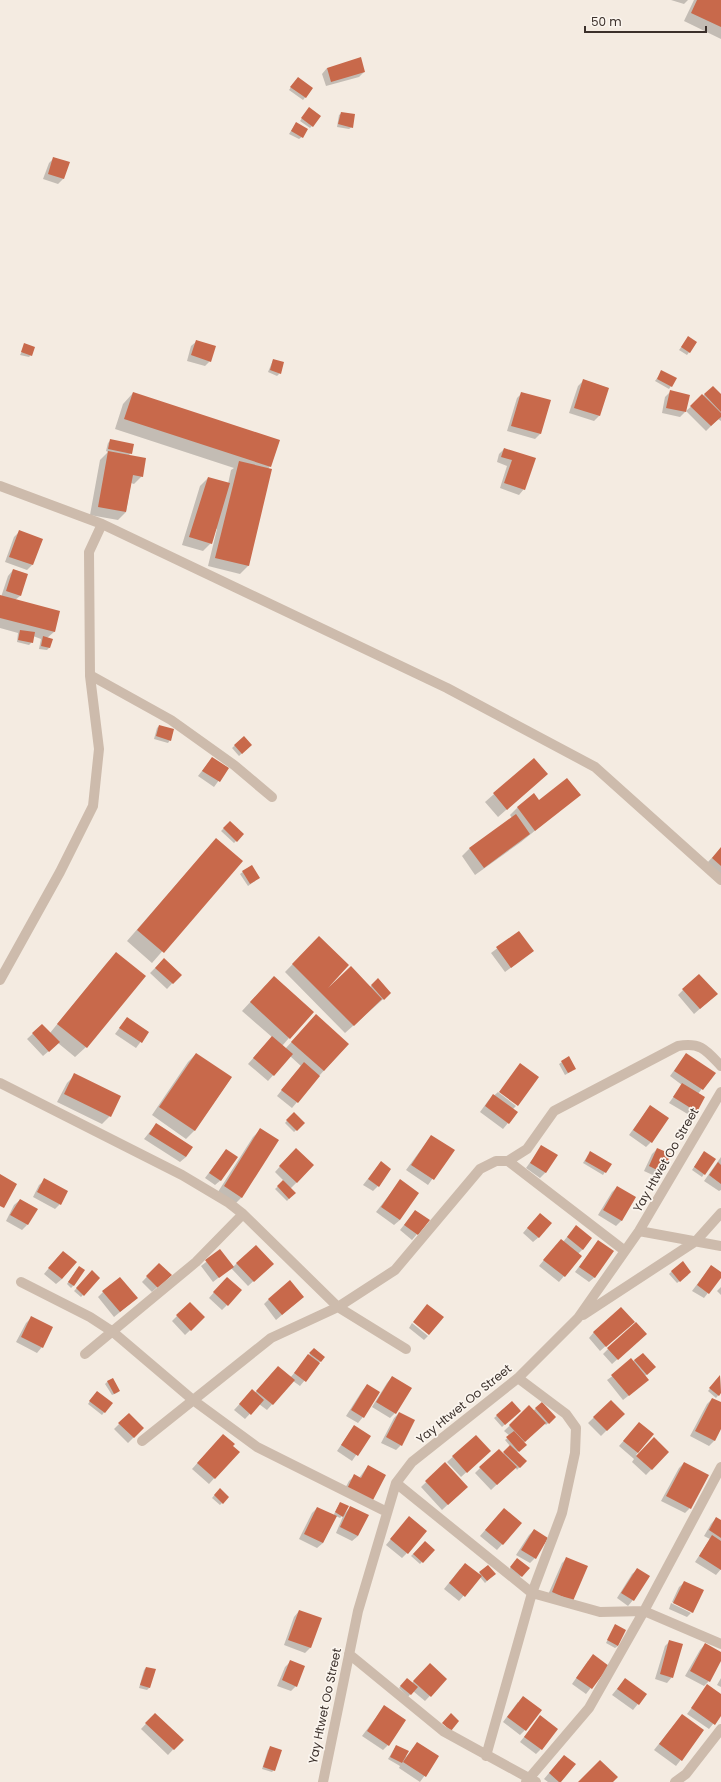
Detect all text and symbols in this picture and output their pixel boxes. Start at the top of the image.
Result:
scale bar [585,8,706,34]
text: 50 m [591,13,622,30]
street label: Yay Htwet Oo Street [629,1104,702,1215]
street label: Yay Htwet Oo Street [412,1360,515,1447]
street label: Yay Htwet Oo Street [304,1646,345,1765]

